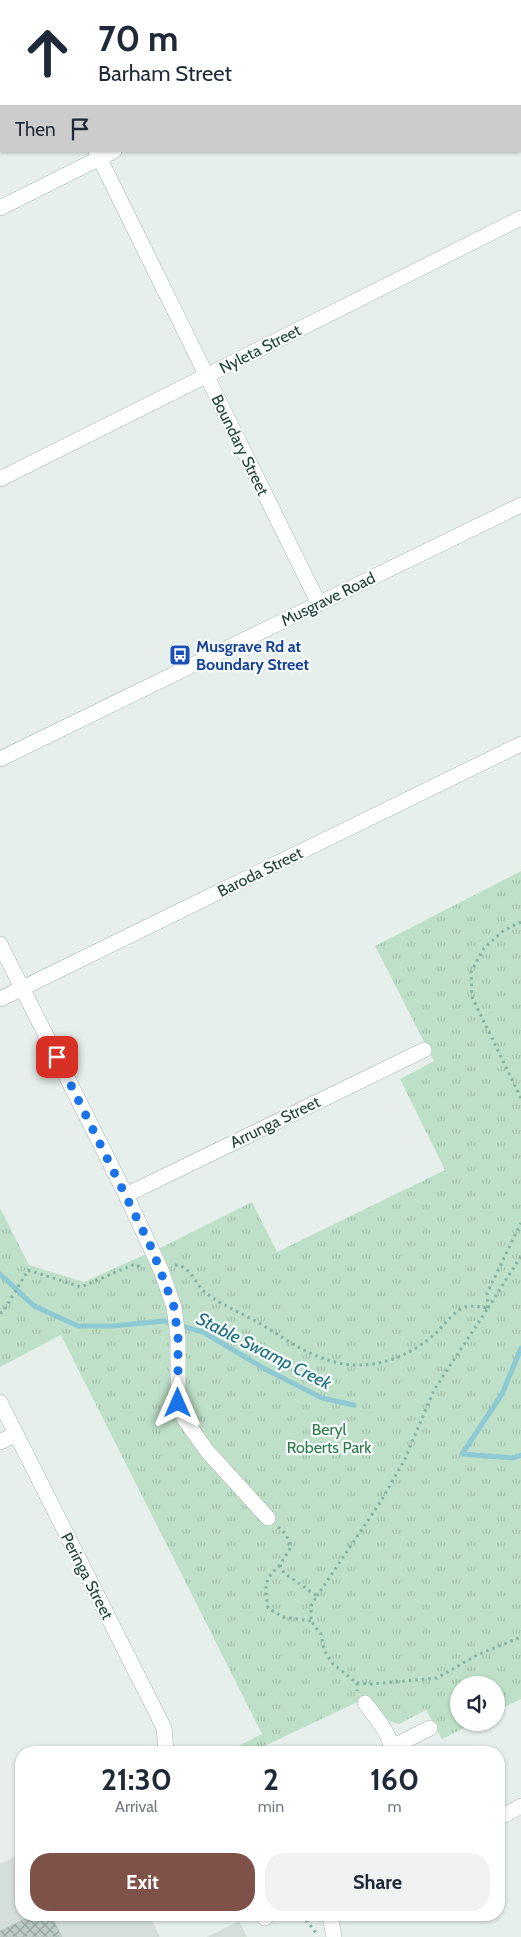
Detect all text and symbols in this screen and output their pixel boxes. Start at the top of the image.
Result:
text: 70 m [98,17,179,60]
icon: ahead [15,20,80,85]
text: Barham Street [98,60,232,87]
icon: arrive [66,115,94,143]
text: Then [15,118,56,141]
street label: Nyleta Street [216,320,304,378]
street label: Boundary Street [207,391,273,499]
street label: Musgrave Road [278,568,378,630]
place label: Musgrave Rd at Boundary Street [196,637,310,674]
bus stop icon: Musgrave Rd at Boundary Street [168,643,192,667]
street label: Baroda Street [214,843,306,901]
pin [36,1036,78,1078]
icon: arrive [43,1043,71,1071]
street label: Arrunga Street [227,1092,324,1152]
water label: Stable Swamp Creek [193,1308,336,1395]
position arrow [151,1376,203,1428]
park label: Beryl Roberts Park [287,1420,372,1457]
street label: Peringa Street [57,1529,117,1623]
map controls [450,1676,505,1731]
button: sound [450,1676,505,1731]
text: 21:30 [101,1761,172,1798]
text: 2 [263,1761,279,1798]
text: 160 [370,1761,419,1798]
text: Arrival [115,1797,158,1816]
text: min [258,1797,284,1816]
text: m [387,1797,402,1816]
button: Exit [30,1853,255,1911]
button: Share [265,1853,490,1911]

